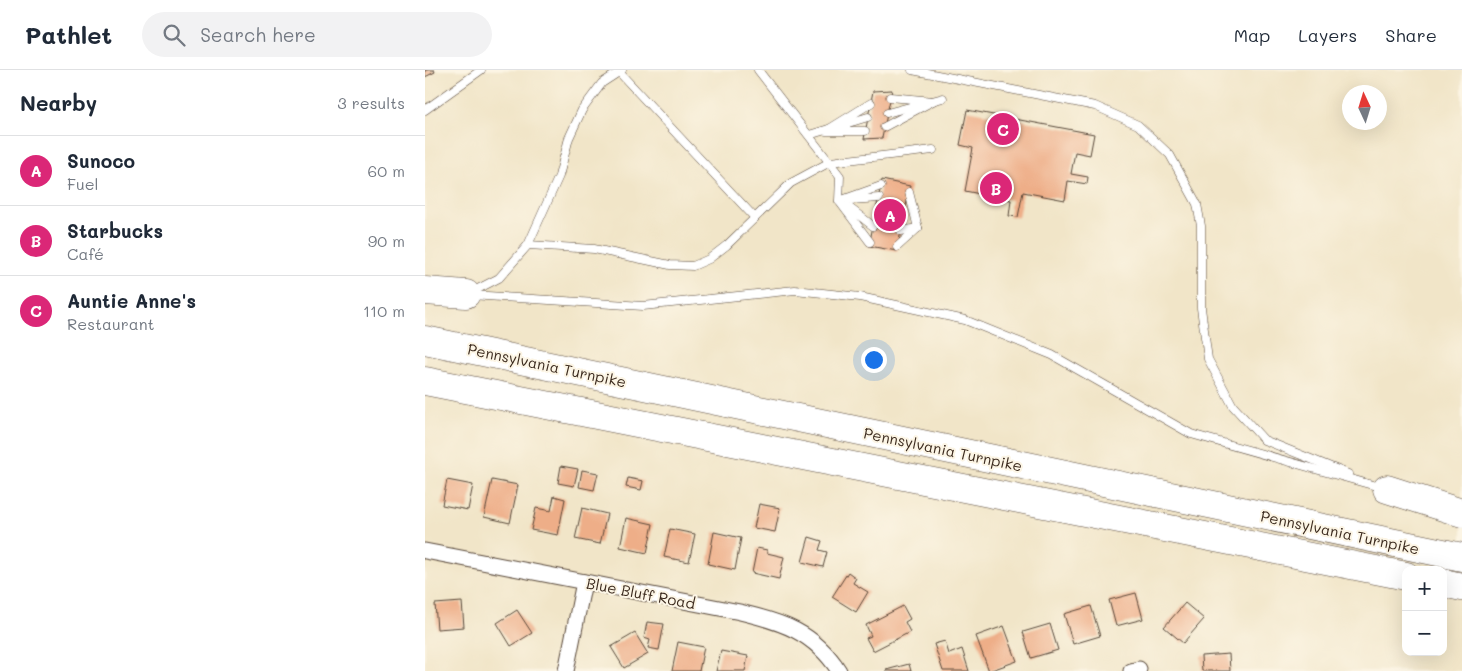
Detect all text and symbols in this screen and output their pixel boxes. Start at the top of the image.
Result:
search box [142,12,492,57]
text: Pathlet [25,19,112,50]
icon: search [160,21,188,49]
text: Search here [200,22,316,47]
text: Map [1234,23,1270,47]
text: Layers [1298,23,1357,47]
text: Share [1385,23,1437,47]
north arrow [1342,85,1387,130]
text: Nearby [20,89,97,116]
text: 3 results [337,92,405,113]
pin: C [987,110,1019,148]
text: Sunoco [67,148,135,173]
text: A [30,160,42,181]
text: 60 m [368,160,405,181]
pin: B [980,169,1012,207]
text: Fuel [67,173,99,194]
pin: A [874,196,906,234]
text: Starbucks [67,218,163,243]
text: B [31,230,41,251]
text: 90 m [368,230,405,251]
text: Café [67,243,104,264]
text: Auntie Anne's [67,288,196,313]
text: C [30,300,42,321]
text: 110 m [363,300,405,321]
text: Restaurant [67,313,155,334]
street label: Pennsylvania Turnpike [466,338,628,392]
your location [861,347,887,373]
street label: Pennsylvania Turnpike [862,422,1024,476]
street label: Pennsylvania Turnpike [1259,505,1421,559]
map controls [1402,566,1447,656]
button: + [1402,566,1447,611]
street label: Blue Bluff Road [585,573,697,613]
button: − [1402,611,1447,656]

